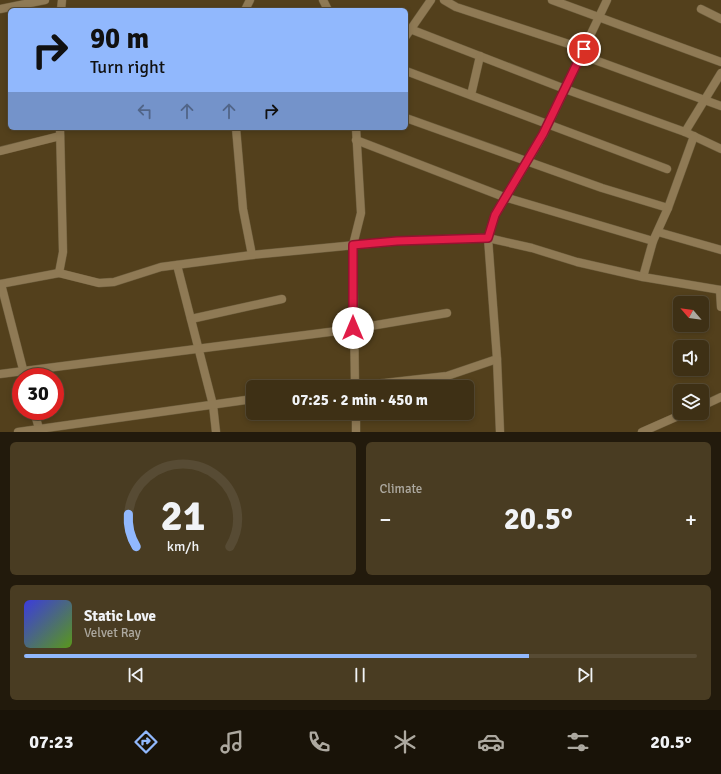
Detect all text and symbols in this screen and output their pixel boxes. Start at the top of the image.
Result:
text: 90 m [90,22,149,56]
icon: right [24,24,76,76]
pin [567,32,601,66]
icon: arrive [573,38,595,60]
text: Turn right [90,56,165,78]
icon: left [134,100,156,122]
icon: ahead [176,100,198,122]
icon: ahead [218,100,240,122]
icon: right [260,100,282,122]
north arrow [673,296,709,332]
map controls [673,296,709,420]
position arrow [332,307,374,349]
button: sound [673,340,709,376]
speed limit sign: 30 [12,368,64,420]
button: layers [673,384,709,420]
text: 07:25 · 2 min · 450 m [292,391,428,409]
text: Climate [380,481,422,497]
text: 21 [160,490,205,541]
text: 20.5° [504,501,573,538]
text: − [380,506,391,533]
text: + [685,506,697,533]
text: km/h [167,537,199,554]
text: Static Love [84,607,156,625]
text: Velvet Ray [84,625,141,641]
icon: previous [125,664,147,686]
icon: pause [349,664,371,686]
icon: next [574,664,596,686]
icon: directions [132,728,160,756]
icon: music [218,728,246,756]
icon: phone [305,728,333,756]
icon: climate [391,728,419,756]
icon: car [477,728,505,756]
icon: filters [564,728,592,756]
text: 07:23 [29,731,73,753]
text: 20.5° [650,731,692,753]

